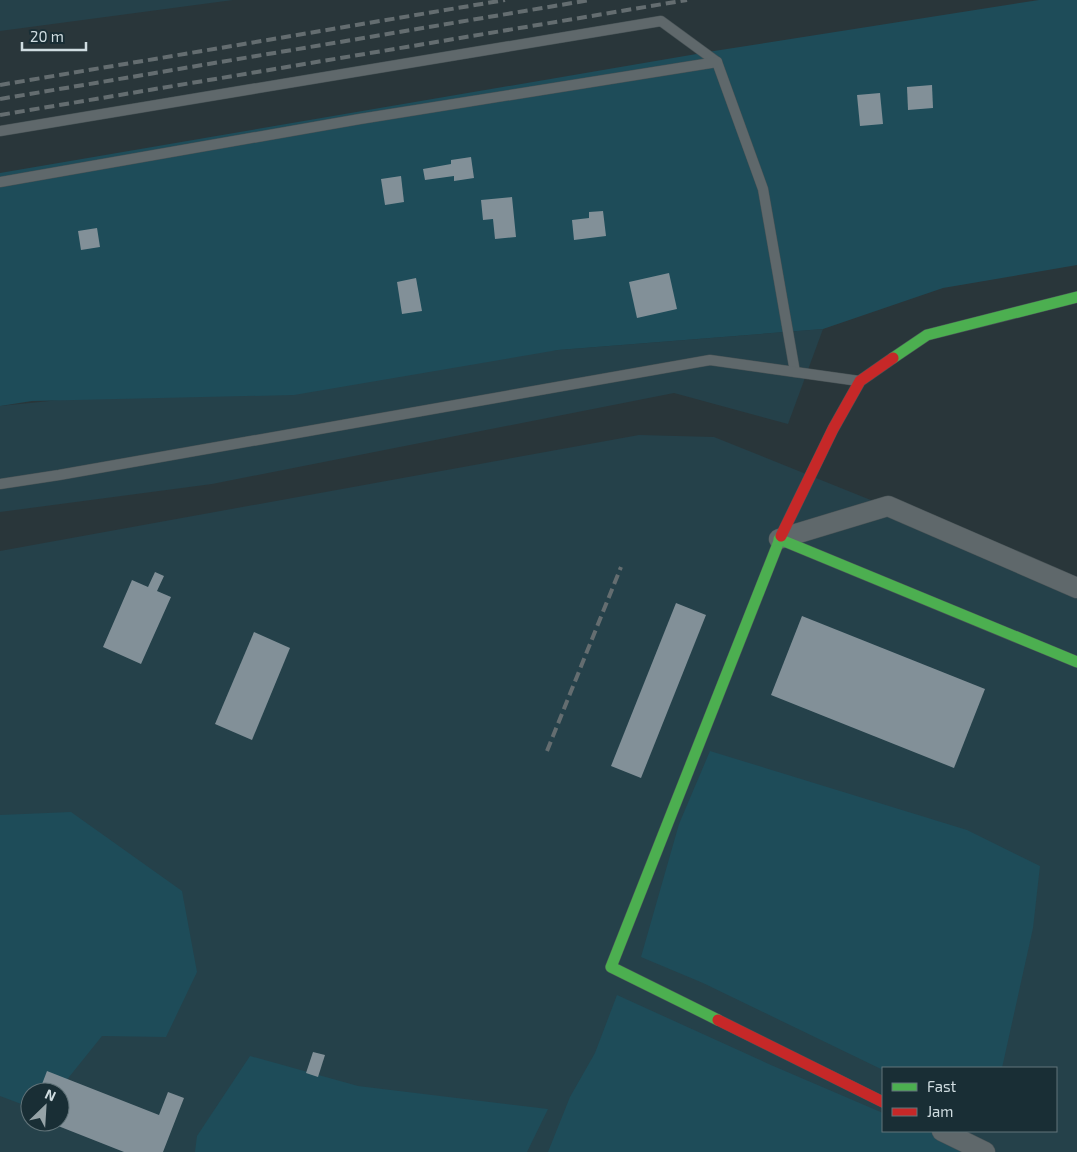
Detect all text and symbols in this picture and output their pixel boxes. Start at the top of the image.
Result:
scale bar [22,20,86,52]
text: 20 m [30,27,64,45]
legend [882,1067,1057,1132]
text: Fast [927,1077,957,1095]
north arrow [20,1082,70,1132]
text: N [43,1085,59,1105]
text: Jam [927,1102,953,1120]

